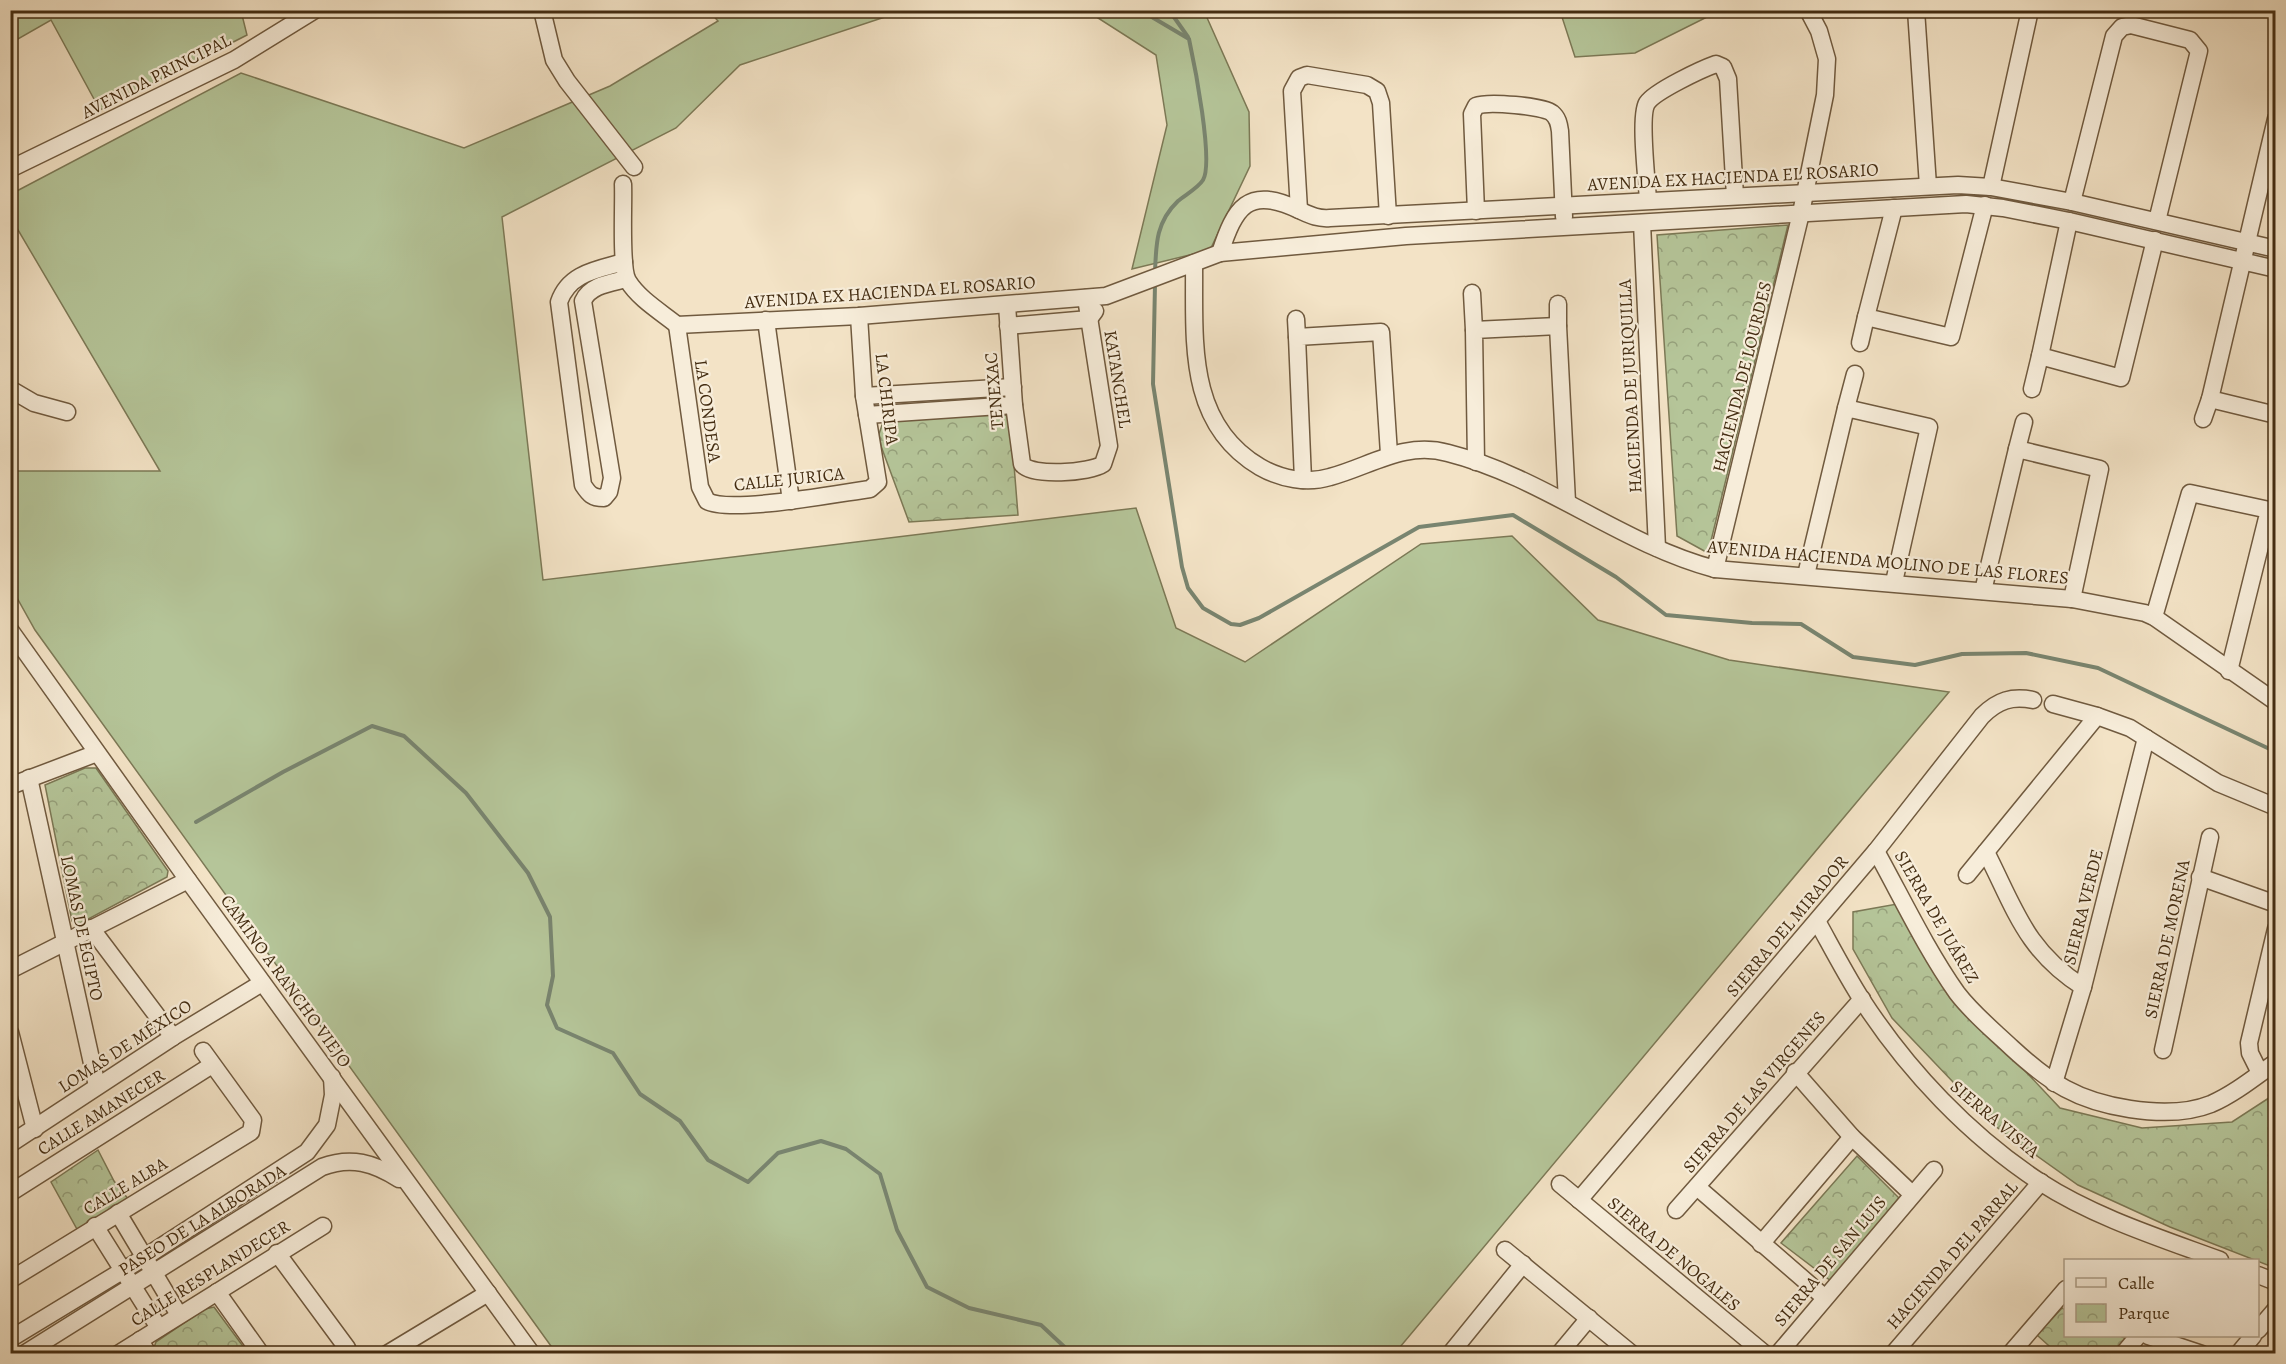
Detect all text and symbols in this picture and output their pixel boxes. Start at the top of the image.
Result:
street label: AVENIDA PRINCIPAL [76,28,236,125]
street label: AVENIDA EX HACIENDA EL ROSARIO [1586,157,1879,197]
street label: AVENIDA EX HACIENDA EL ROSARIO [743,270,1036,314]
street label: HACIENDA DE JURIQUILLA [1612,278,1648,494]
street label: HACIENDA DE LOURDES [1707,279,1777,475]
street label: KATANCHEL [1098,328,1138,430]
street label: LA CHIRIPA [869,352,905,447]
street label: TENEXAC [979,352,1009,430]
street label: LA CONDESA [689,358,727,464]
street label: CALLE JURICA [733,461,846,497]
street label: AVENIDA HACIENDA MOLINO DE LAS FLORES [1705,534,2070,590]
street label: SIERRA DE JUÁREZ [1889,846,1985,988]
street label: SIERRA VERDE [2057,847,2109,967]
street label: SIERRA DEL MIRADOR [1721,850,1853,1002]
street label: LOMAS DE EGIPTO [55,853,109,1003]
street label: SIERRA DE MORENA [2138,857,2196,1021]
street label: CAMINO A RANCHO VIEJO [215,890,357,1072]
street label: LOMAS DE MÉXICO [53,994,197,1098]
street label: SIERRA DE LAS VIRGENES [1677,1006,1831,1178]
street label: CALLE AMANECER [33,1063,169,1161]
street label: SIERRA VISTA [1945,1075,2045,1164]
street label: CALLE ALBA [79,1151,172,1221]
street label: PASEO DE LA ALBORADA [114,1158,291,1281]
street label: HACIENDA DEL PARRAL [1881,1175,2024,1334]
street label: SIERRA DE NOGALES [1603,1191,1745,1317]
street label: SIERRA DE SAN LUIS [1768,1191,1892,1331]
street label: CALLE RESPLANDECER [126,1214,294,1332]
legend [2064,1259,2259,1337]
text: Calle [2118,1271,2155,1295]
text: Parque [2118,1301,2170,1325]

